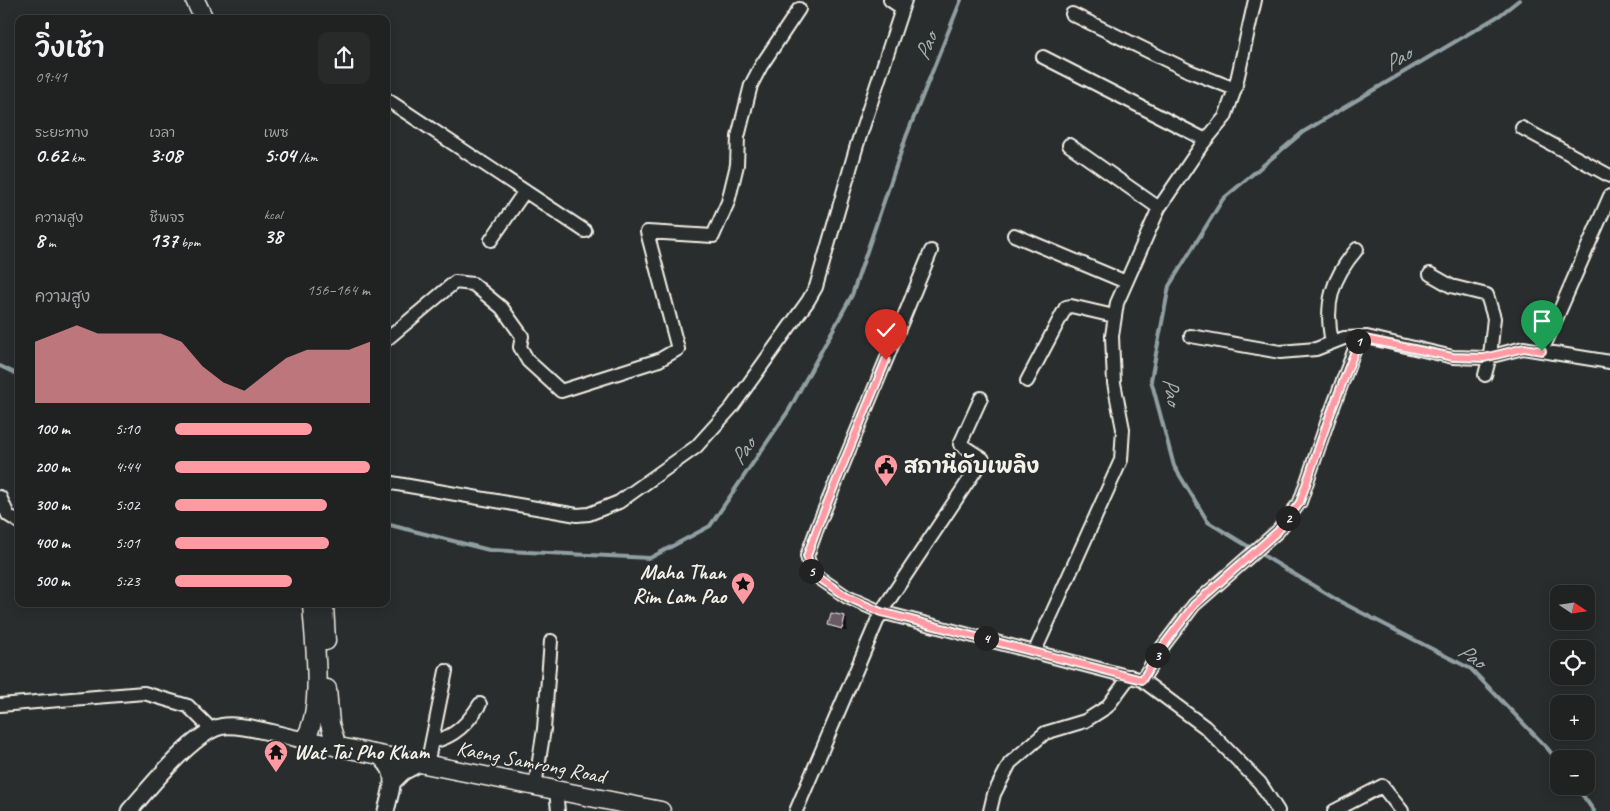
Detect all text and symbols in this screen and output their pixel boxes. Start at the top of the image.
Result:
water label: Pao [908,25,945,64]
text: วิ่งเช้า [35,30,105,65]
button: share [318,32,370,84]
water label: Pao [1379,38,1420,78]
text: 09:41 [35,67,67,87]
text: ระยะทาง [35,124,88,141]
text: เวลา [149,124,175,141]
text: เพซ [264,124,289,141]
text: 0.62 [35,142,68,168]
text: 3:08 [149,142,182,168]
text: 5:04 [264,142,296,168]
text: km [68,149,85,166]
text: /km [296,149,318,166]
text: kcal [264,206,282,223]
text: ความสูง [35,209,83,226]
text: ชีพจร [149,209,185,226]
text: 38 [264,223,283,249]
text: 8 [35,227,44,253]
text: 137 [149,227,178,253]
text: m [44,234,56,251]
text: bpm [178,234,200,251]
text: 156–164 m [307,280,370,300]
text: ความสูง [35,287,90,307]
pin [1521,300,1563,351]
icon: arrive [1528,307,1556,335]
pin [865,309,907,360]
icon: check [872,316,900,344]
pin: 1 [1346,328,1370,354]
text: 1 [1355,333,1362,350]
water label: Pao [1156,376,1189,411]
text: 100 m [35,419,70,439]
text: 5:10 [115,419,140,439]
water label: Pao [724,429,764,470]
place label: สถานีดับเพลิง [904,452,1039,479]
public building icon: สถานีดับเพลิง [873,453,899,487]
text: 200 m [35,457,70,477]
text: 4:44 [115,457,140,477]
text: 300 m [35,495,70,515]
text: 5:02 [115,495,140,515]
pin: 2 [1276,506,1300,530]
text: 2 [1285,510,1292,527]
text: 400 m [35,533,70,553]
text: 5:01 [115,533,140,553]
pin: 5 [798,558,824,584]
place label: Maha Than Rim Lam Pao [632,559,727,609]
text: 5 [808,563,815,580]
text: 500 m [35,571,69,591]
text: 5:23 [115,571,140,591]
place icon: Maha Than Rim Lam Pao [730,571,756,605]
north arrow [1550,585,1595,630]
map controls [1550,585,1595,795]
pin: 4 [974,626,998,650]
text: 4 [983,630,990,647]
water label: Pao [1453,637,1494,677]
button: locate [1550,640,1595,685]
pin: 3 [1144,642,1170,668]
text: 3 [1154,647,1161,664]
button: + [1550,695,1595,740]
street label: Kaeng Samrong Road [455,735,611,790]
temple icon: Wat Tai Pho Kham [263,739,289,773]
place label: Wat Tai Pho Kham [294,739,430,765]
button: − [1550,750,1595,795]

